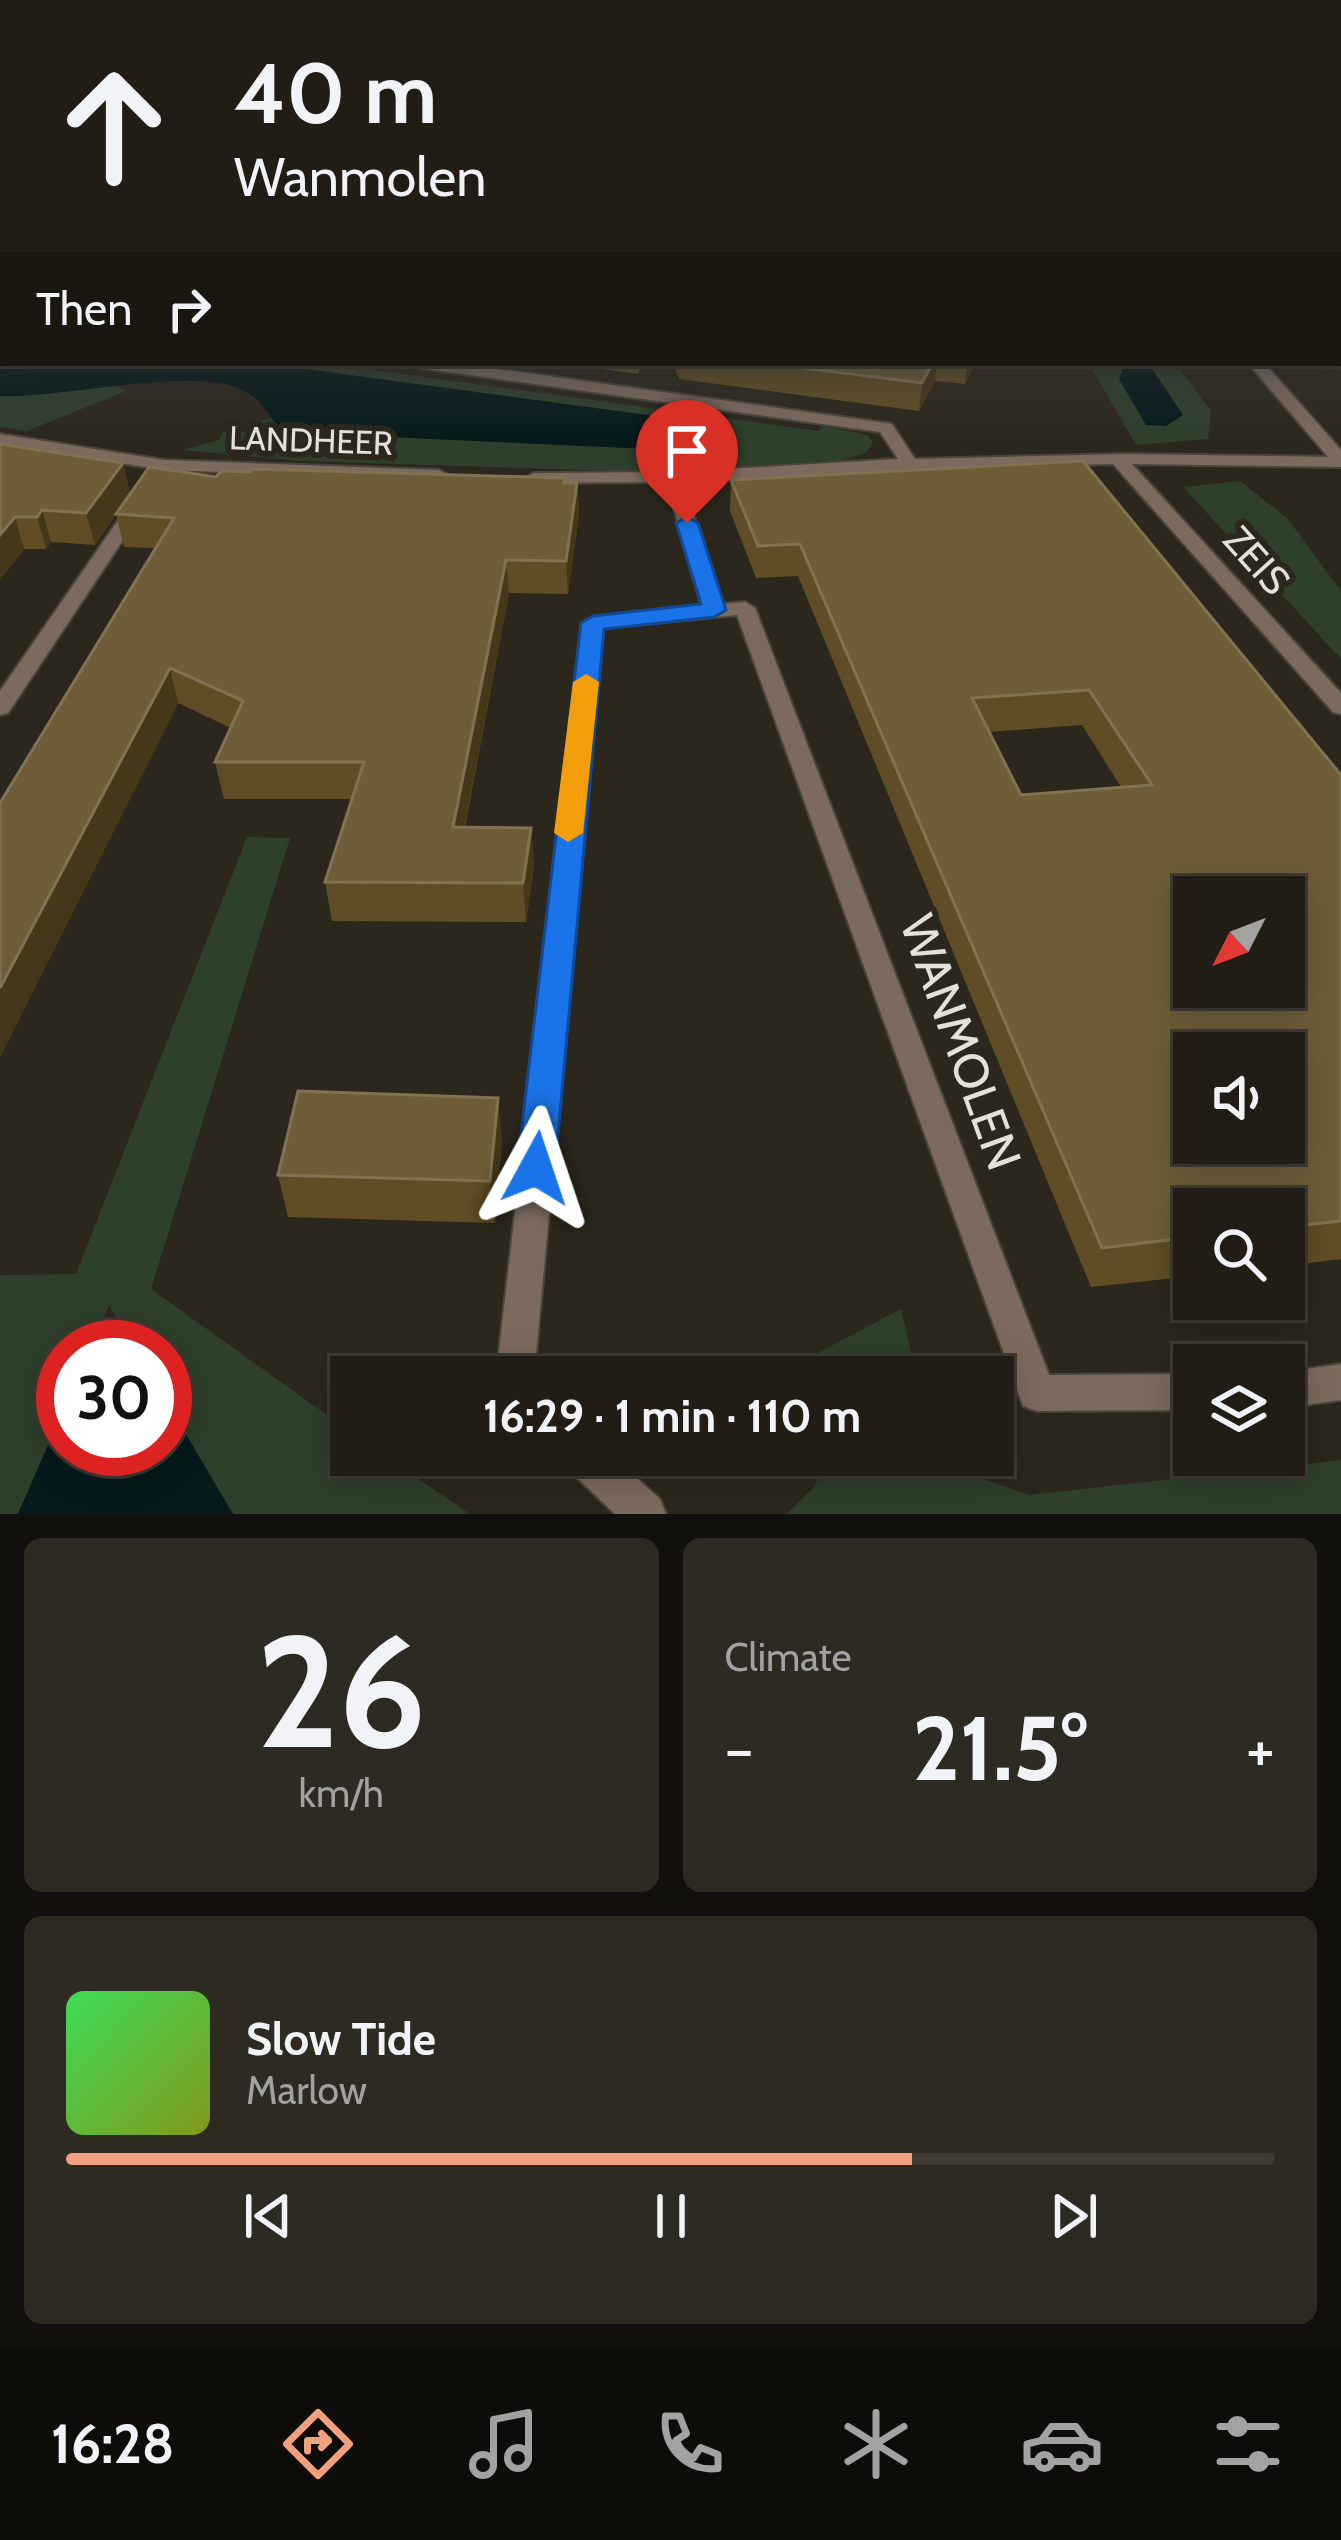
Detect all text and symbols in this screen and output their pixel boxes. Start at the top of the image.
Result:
text: 40 m [234,42,437,144]
icon: ahead [36,48,192,204]
text: Wanmolen [234,144,486,210]
icon: right [156,276,222,342]
text: Then [36,282,132,336]
pin [636,400,738,523]
street label: LANDHEER [228,417,394,463]
icon: arrive [654,418,720,484]
street label: ZEIS [1214,516,1300,604]
north arrow [1173,876,1305,1008]
map controls [1173,876,1305,1476]
street label: WANMOLEN [888,907,1034,1177]
button: sound [1173,1032,1305,1164]
position arrow [473,1105,599,1231]
button: search [1173,1188,1305,1320]
speed limit sign: 30 [36,1320,192,1476]
button: layers [1173,1344,1305,1476]
text: 16:29 · 1 min · 110 m [483,1389,861,1443]
text: 26 [256,1596,426,1786]
text: Climate [725,1633,851,1681]
text: 21.5° [912,1693,1087,1803]
text: − [725,1708,754,1789]
text: + [1246,1708,1275,1789]
text: km/h [299,1769,384,1817]
text: Slow Tide [246,2012,436,2066]
text: Marlow [246,2066,367,2114]
icon: previous [235,2183,301,2249]
icon: pause [638,2183,704,2249]
icon: next [1041,2183,1107,2249]
icon: directions [276,2402,360,2486]
icon: music [462,2402,546,2486]
icon: phone [648,2402,732,2486]
icon: climate [834,2402,918,2486]
icon: car [1020,2402,1104,2486]
icon: filters [1206,2402,1290,2486]
text: 16:28 [51,2411,174,2477]

